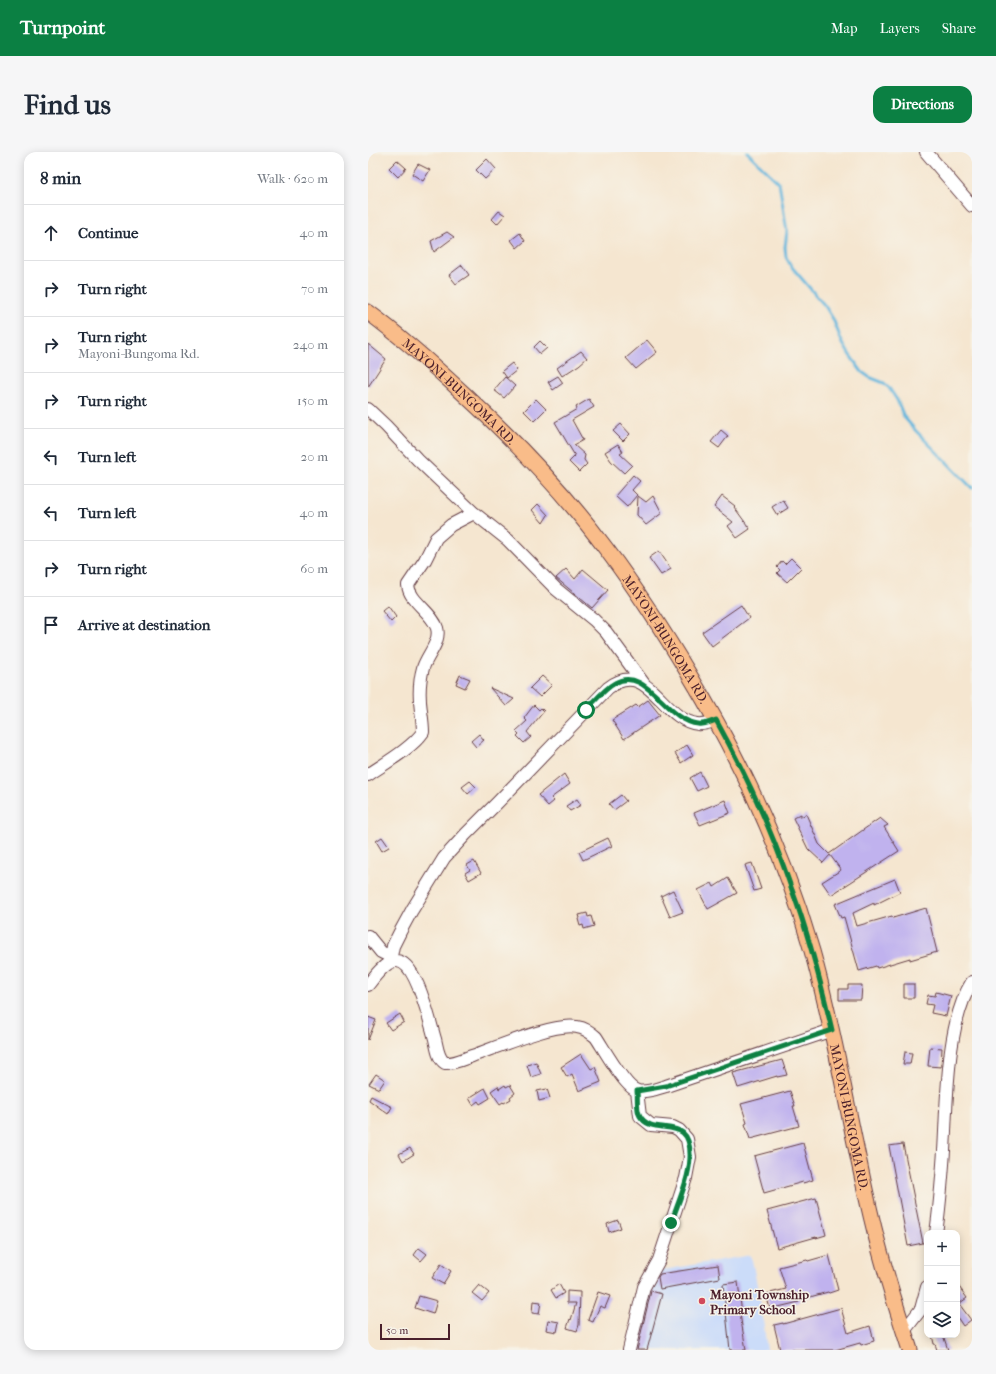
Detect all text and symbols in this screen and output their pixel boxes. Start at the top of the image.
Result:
text: Turnpoint [20,17,105,39]
text: Map [831,20,858,37]
text: Layers [880,20,920,37]
text: Share [942,20,976,37]
button: Directions [873,86,972,123]
text: Find us [24,88,111,121]
text: 8 min [40,168,81,188]
text: Walk · 620 m [257,171,328,186]
icon: ahead [40,222,62,244]
text: Continue [78,224,138,242]
text: 40 m [300,225,328,240]
icon: right [40,278,62,300]
text: Turn right [78,280,147,298]
text: 70 m [301,281,328,296]
text: Turn right [78,328,147,346]
icon: right [40,334,62,356]
street label: MAYONI-BUNGOMA RD. [399,335,519,448]
text: 240 m [293,337,328,352]
text: Mayoni-Bungoma Rd. [78,346,199,361]
icon: right [40,390,62,412]
text: Turn right [78,392,147,410]
text: 150 m [297,393,328,408]
icon: left [40,446,62,468]
text: Turn left [78,448,136,466]
text: 20 m [301,449,328,464]
icon: left [40,502,62,524]
text: Turn left [78,504,136,522]
text: 40 m [300,505,328,520]
icon: right [40,558,62,580]
text: Turn right [78,560,147,578]
text: 60 m [300,561,328,576]
street label: MAYONI-BUNGOMA RD. [619,572,711,706]
icon: arrive [40,614,62,636]
text: Arrive at destination [78,616,210,634]
route start [577,701,595,719]
street label: MAYONI-BUNGOMA RD. [827,1042,872,1191]
route end [662,1214,680,1232]
map controls [924,1230,960,1338]
button: + [924,1230,960,1266]
button: − [924,1266,960,1302]
place label: Mayoni Township Primary School [709,1287,809,1318]
marker: Mayoni Township Primary School [697,1296,707,1306]
button: layers [924,1302,960,1338]
scale bar [380,1322,450,1341]
text: 50 m [386,1324,408,1337]

